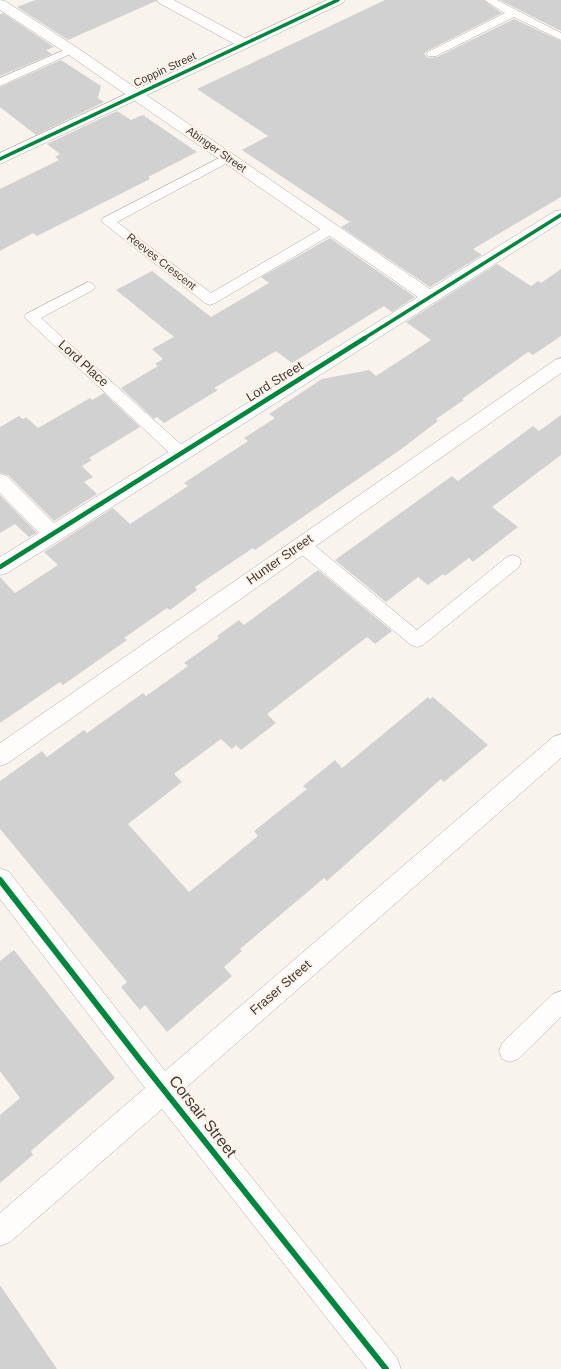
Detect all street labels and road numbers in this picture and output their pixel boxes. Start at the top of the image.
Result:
street label: Coppin Street [132,50,198,90]
street label: Abinger Street [183,124,249,176]
street label: Reeves Crescent [124,231,198,293]
street label: Lord Place [55,337,111,391]
street label: Lord Street [244,358,306,406]
street label: Hunter Street [244,531,316,589]
street label: Fraser Street [247,957,315,1019]
street label: Corsair Street [164,1072,240,1162]

